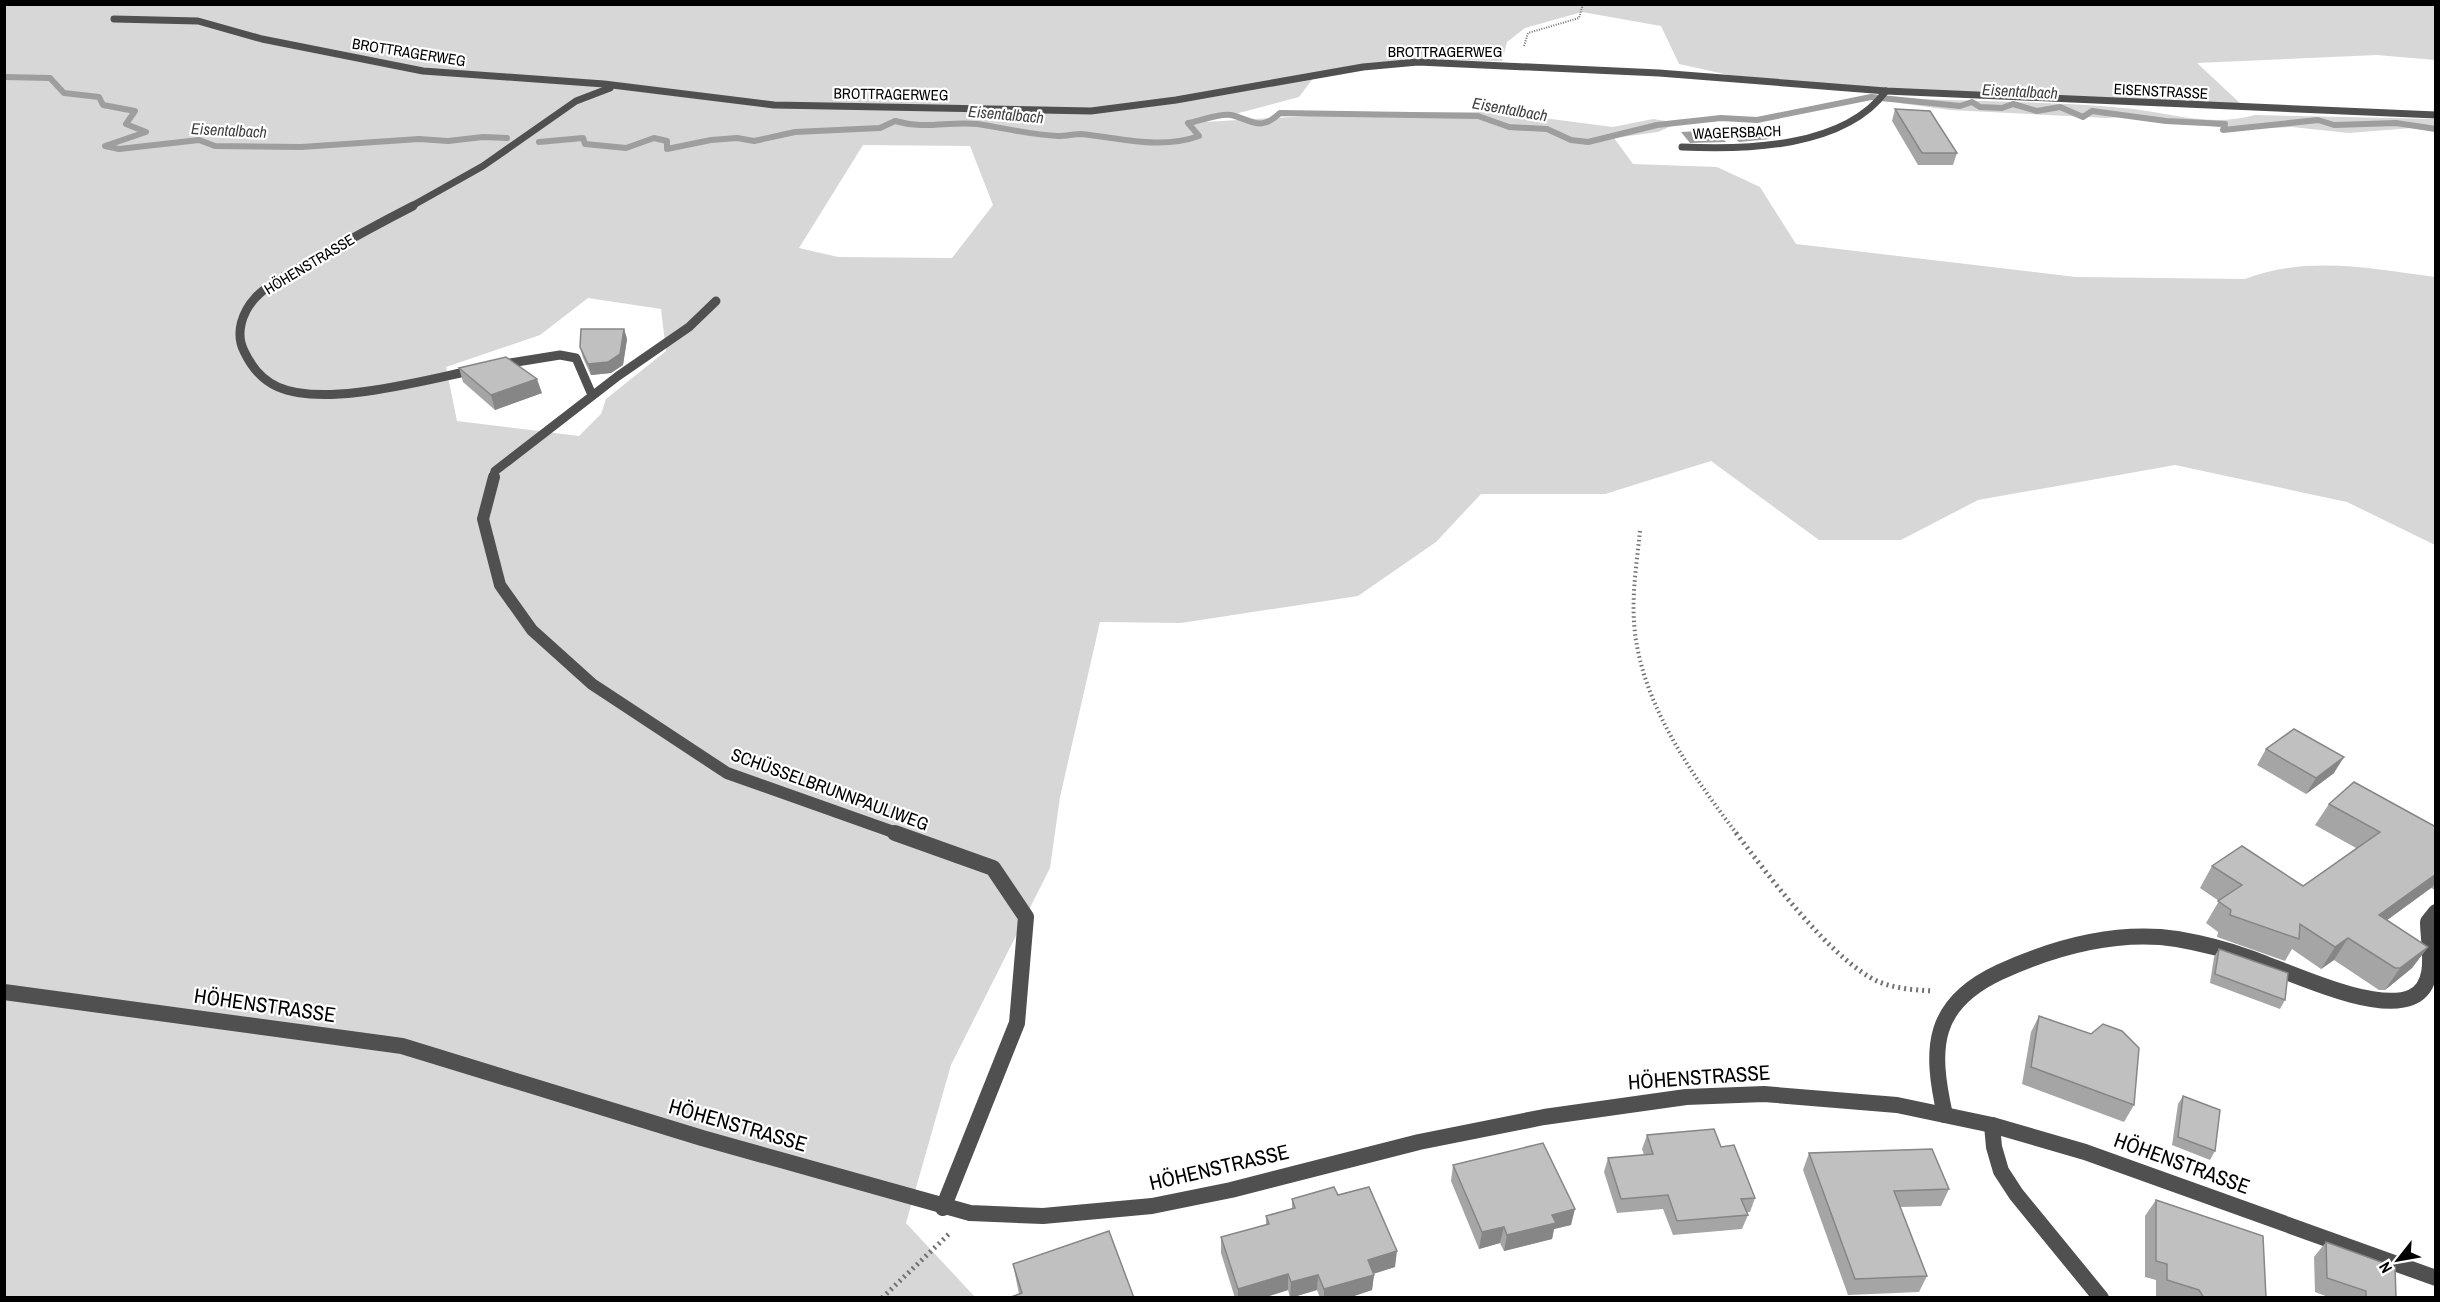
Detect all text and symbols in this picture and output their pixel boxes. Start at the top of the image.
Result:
street label: BROTTRAGERWEG [351,33,467,71]
street label: BROTTRAGERWEG [1388,41,1502,62]
water label: Eisentalbach [1982,78,2058,104]
street label: EISENSTRASSE [2113,78,2209,104]
street label: BROTTRAGERWEG [834,83,948,105]
water label: Eisentalbach [1471,92,1549,126]
water label: Eisentalbach [967,100,1045,128]
water label: Eisentalbach [191,117,267,143]
street label: WAGERSBACH [1692,120,1782,144]
street label: HÖHENSTRASSE [260,229,358,299]
street label: SCHÜSSELBRUNNPAULIWEG [728,742,932,836]
street label: HÖHENSTRASSE [192,981,338,1029]
street label: HÖHENSTRASSE [1627,1058,1771,1096]
street label: HÖHENSTRASSE [665,1091,811,1159]
street label: HÖHENSTRASSE [2110,1125,2254,1201]
street label: HÖHENSTRASSE [1146,1137,1292,1197]
north arrow [2368,1230,2428,1290]
text: N [2373,1258,2397,1277]

